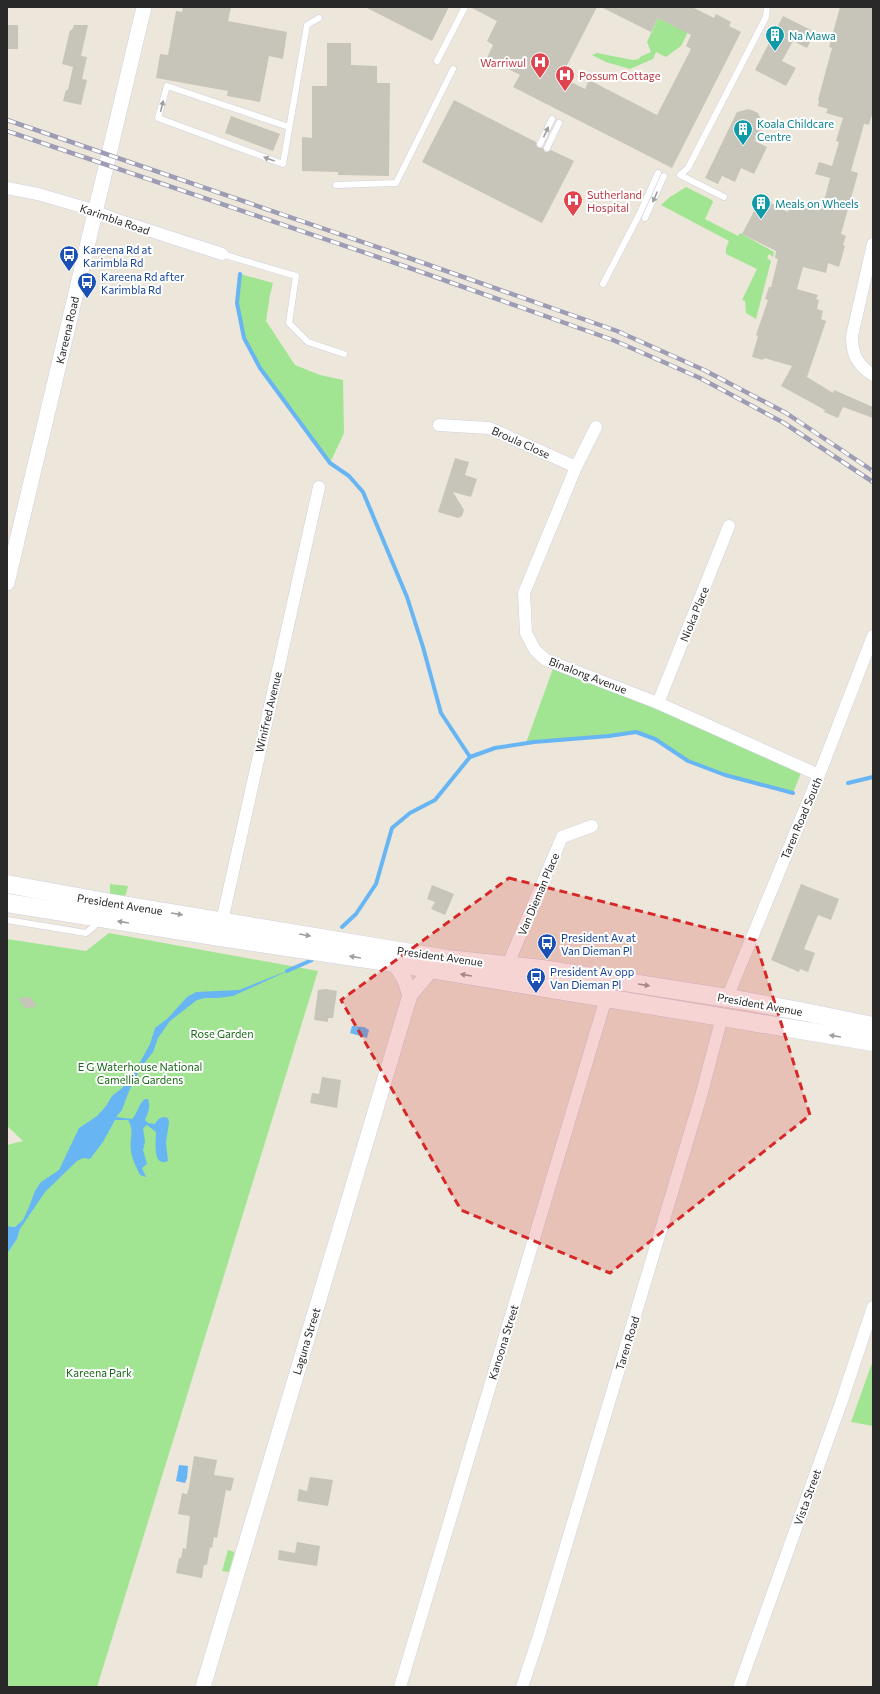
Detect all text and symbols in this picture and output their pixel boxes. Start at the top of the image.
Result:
building icon: Na Mawa [764,24,786,52]
place label: Na Mawa [789,29,836,42]
hospital icon: Warriwul [529,51,551,79]
place label: Warriwul [480,56,526,69]
hospital icon: Possum Cottage [554,64,576,92]
place label: Possum Cottage [579,69,661,82]
one-way arrow [159,100,165,112]
place label: Koala Childcare Centre [757,117,834,143]
building icon: Koala Childcare Centre [732,118,754,146]
one-way arrow [543,126,549,138]
one-way arrow [262,155,274,161]
place label: Sutherland Hospital [587,188,642,214]
hospital icon: Sutherland Hospital [562,189,584,217]
one-way arrow [651,191,657,203]
building icon: Meals on Wheels [750,192,772,220]
place label: Meals on Wheels [775,197,859,210]
street label: Karimbla Road [78,201,152,237]
place label: Kareena Rd at Karimbla Rd [83,243,152,269]
bus stop icon: Kareena Rd at Karimbla Rd [58,244,80,272]
place label: Kareena Rd after Karimbla Rd [101,270,185,296]
bus stop icon: Kareena Rd after Karimbla Rd [76,271,98,299]
street label: Kareena Road [53,295,81,365]
street label: Broula Close [490,423,552,461]
street label: Nioka Place [677,584,711,643]
street label: Binalong Avenue [547,654,629,696]
street label: Winifred Avenue [252,670,284,754]
street label: Taren Road South [778,775,824,861]
street label: Van Dieman Place [515,851,561,937]
street label: President Avenue [76,891,164,917]
one-way arrow [171,911,183,917]
one-way arrow [117,919,130,925]
place label: President Av at Van Dieman Pl [561,931,636,957]
one-way arrow [299,932,311,938]
bus stop icon: President Av at Van Dieman Pl [536,932,558,960]
street label: President Avenue [396,944,484,968]
one-way arrow [349,954,361,960]
place label: President Av opp Van Dieman Pl [550,965,634,991]
bus stop icon: President Av opp Van Dieman Pl [525,966,547,994]
one-way arrow [460,972,472,978]
one-way arrow [638,982,650,988]
street label: President Avenue [716,990,804,1018]
park label: Rose Garden [191,1027,253,1040]
one-way arrow [828,1033,841,1039]
park label: E G Waterhouse National Camellia Gardens [78,1060,202,1086]
street label: Kanoona Street [485,1302,521,1381]
street label: Laguna Street [290,1305,323,1376]
street label: Taren Road [613,1314,641,1372]
park label: Kareena Park [66,1366,132,1379]
street label: Vista Street [791,1467,823,1527]

